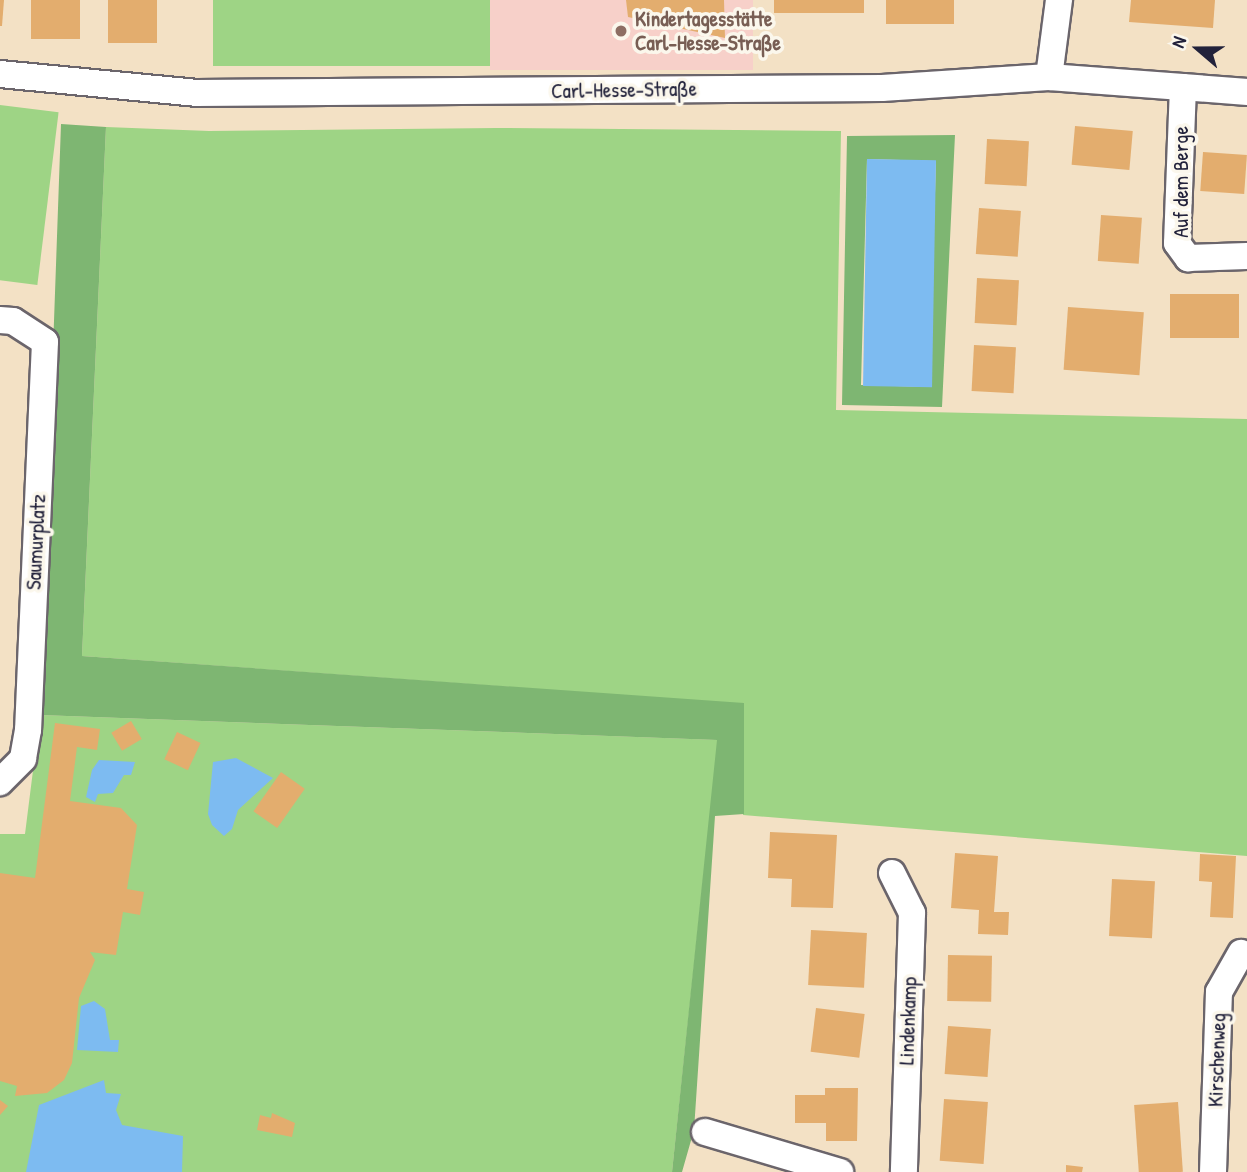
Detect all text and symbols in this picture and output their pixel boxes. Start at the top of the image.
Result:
place label: Kindertagesstätte Carl-Hesse-Straße [635,6,781,56]
north arrow [1163,14,1233,84]
marker: Kindertagesstätte Carl-Hesse-Straße [613,23,629,39]
text: N [1164,33,1192,51]
street label: Carl-Hesse-Straße [551,76,697,104]
street label: Auf dem Berge [1168,126,1194,238]
street label: Saumurplatz [21,493,51,591]
street label: Lindenkamp [894,976,922,1066]
street label: Kirschenweg [1203,1013,1231,1107]

